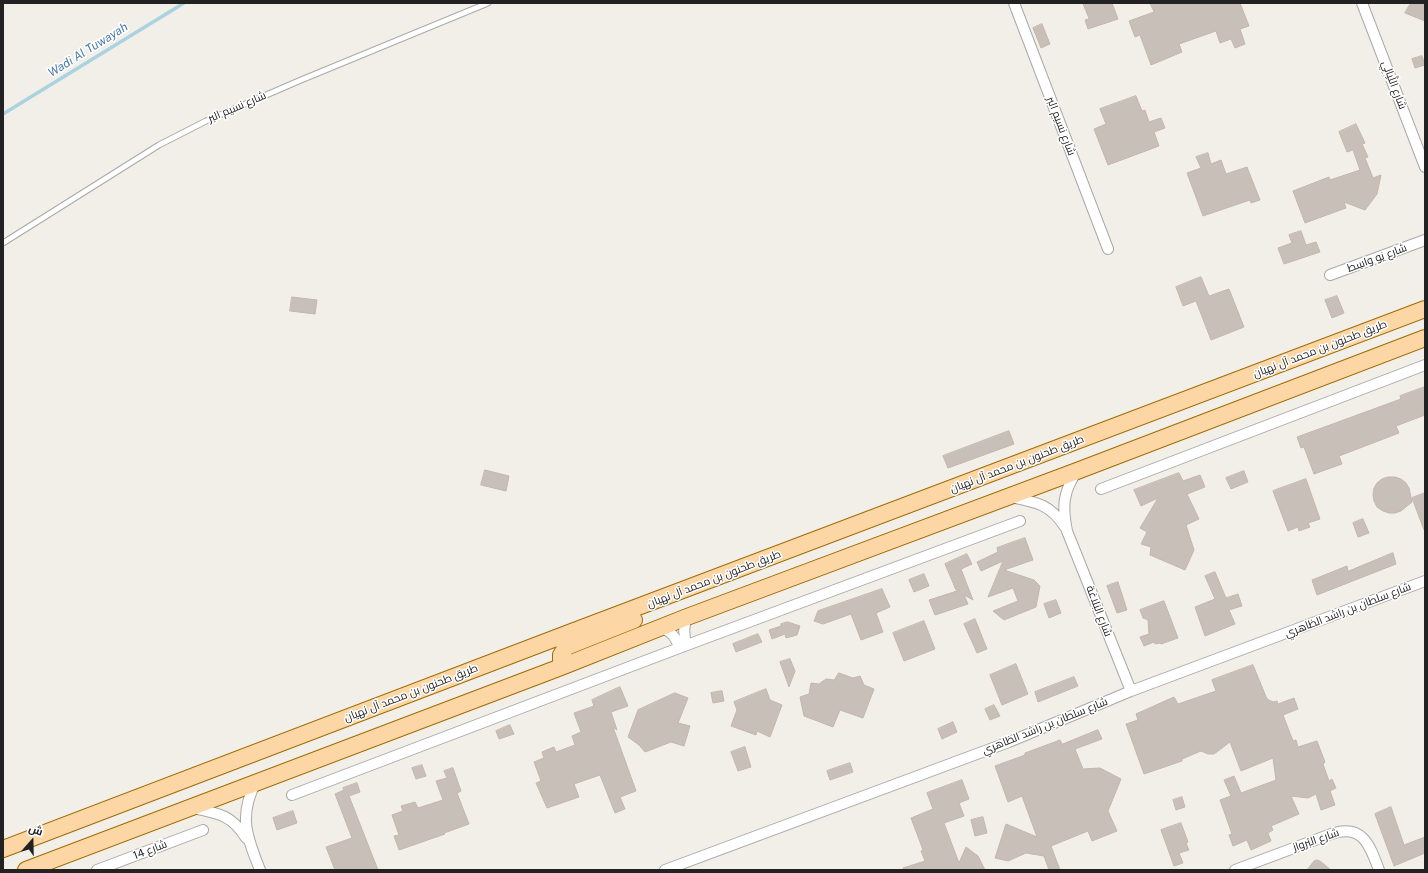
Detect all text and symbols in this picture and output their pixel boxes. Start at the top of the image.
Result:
water label: Wadi Al Tuwayah [46,20,130,80]
street label: شارع اللَّيالِي [1379,59,1409,111]
street label: شارع نسيم البر [206,89,268,125]
street label: شارع نسيم البر [1044,95,1078,157]
street label: شارع يَو واسِط [1345,241,1409,275]
street label: طريق طحنون بن محمد آل نهيان [1251,317,1389,381]
street label: طريق طحنون بن محمد آل نهيان [948,432,1086,496]
street label: طريق طحنون بن محمد آل نهيان [645,547,783,611]
street label: شارع سلطان بن راشد الظاهري [1283,580,1413,640]
street label: شارع البَلاغة [1083,584,1115,638]
street label: طريق طحنون بن محمد آل نهيان [342,661,480,725]
street label: شارع سلطان بن راشد الظاهري [980,695,1110,757]
north arrow [12,821,52,861]
text: ش [27,822,45,838]
street label: شارع البُرواز [1291,826,1341,854]
street label: شارع 14 [131,838,169,862]

